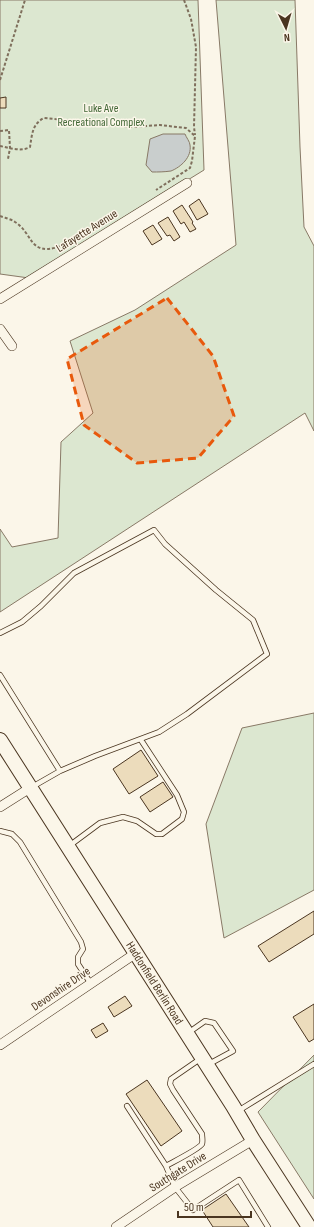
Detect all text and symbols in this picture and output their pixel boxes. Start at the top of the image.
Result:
north arrow [266,8,306,48]
text: N [283,31,290,44]
park label: Luke Ave Recreational Complex [57,101,145,130]
street label: Lafayette Avenue [54,206,121,256]
street label: Haddonfield Berlin Road [123,939,187,1027]
street label: Devonshire Drive [29,964,93,1014]
street label: Southgate Drive [147,1148,209,1195]
scale bar [178,1193,251,1219]
text: 50 m [184,1200,204,1215]

